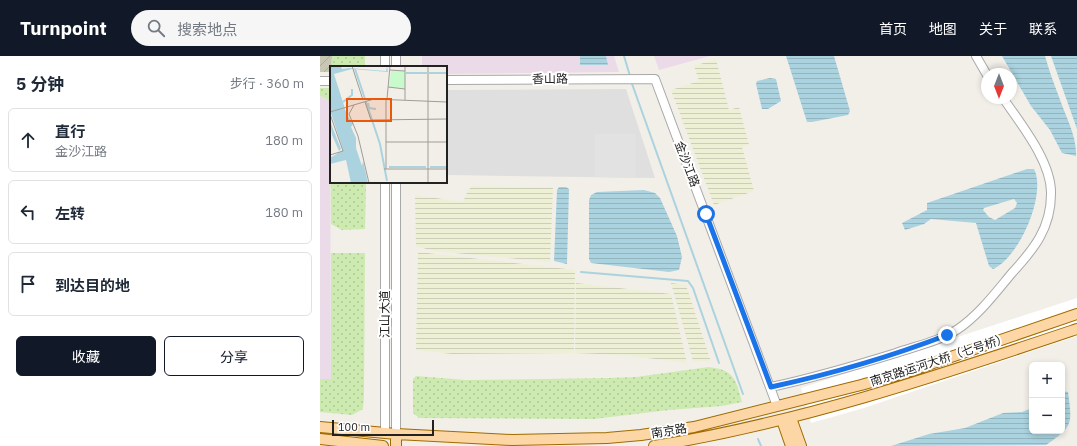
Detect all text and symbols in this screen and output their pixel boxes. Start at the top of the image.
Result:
search box [131,10,411,46]
text: Turnpoint [20,16,107,40]
icon: search [145,17,167,39]
text: 搜索地点 [177,20,237,39]
text: 首页 [879,20,907,38]
text: 地图 [929,20,957,38]
text: 关于 [979,20,1007,38]
text: 联系 [1029,20,1057,38]
inset map [330,66,447,183]
north arrow [981,68,1017,104]
street label: 香山路 [532,71,568,86]
text: 5 分钟 [16,73,64,95]
text: 步行 · 360 m [230,75,304,92]
text: 直行 [55,122,85,141]
icon: ahead [17,129,39,151]
text: 180 m [265,132,303,149]
street label: 金沙江路 [672,139,703,189]
text: 金沙江路 [55,143,107,160]
icon: left [17,201,39,223]
text: 左转 [55,204,85,223]
text: 180 m [265,204,303,221]
route start [697,205,715,223]
icon: arrive [17,273,39,295]
text: 到达目的地 [55,276,130,295]
street label: 江山大道 [377,290,392,338]
route end [938,326,956,344]
street label: 南京路运河大桥（七号桥） [868,330,1010,389]
button: 收藏 [16,336,156,376]
button: 分享 [164,336,304,376]
map controls [1029,362,1065,434]
button: + [1029,362,1065,398]
button: − [1029,398,1065,434]
scale bar [332,418,434,437]
text: 100 m [338,420,370,434]
street label: 南京路 [650,420,688,441]

